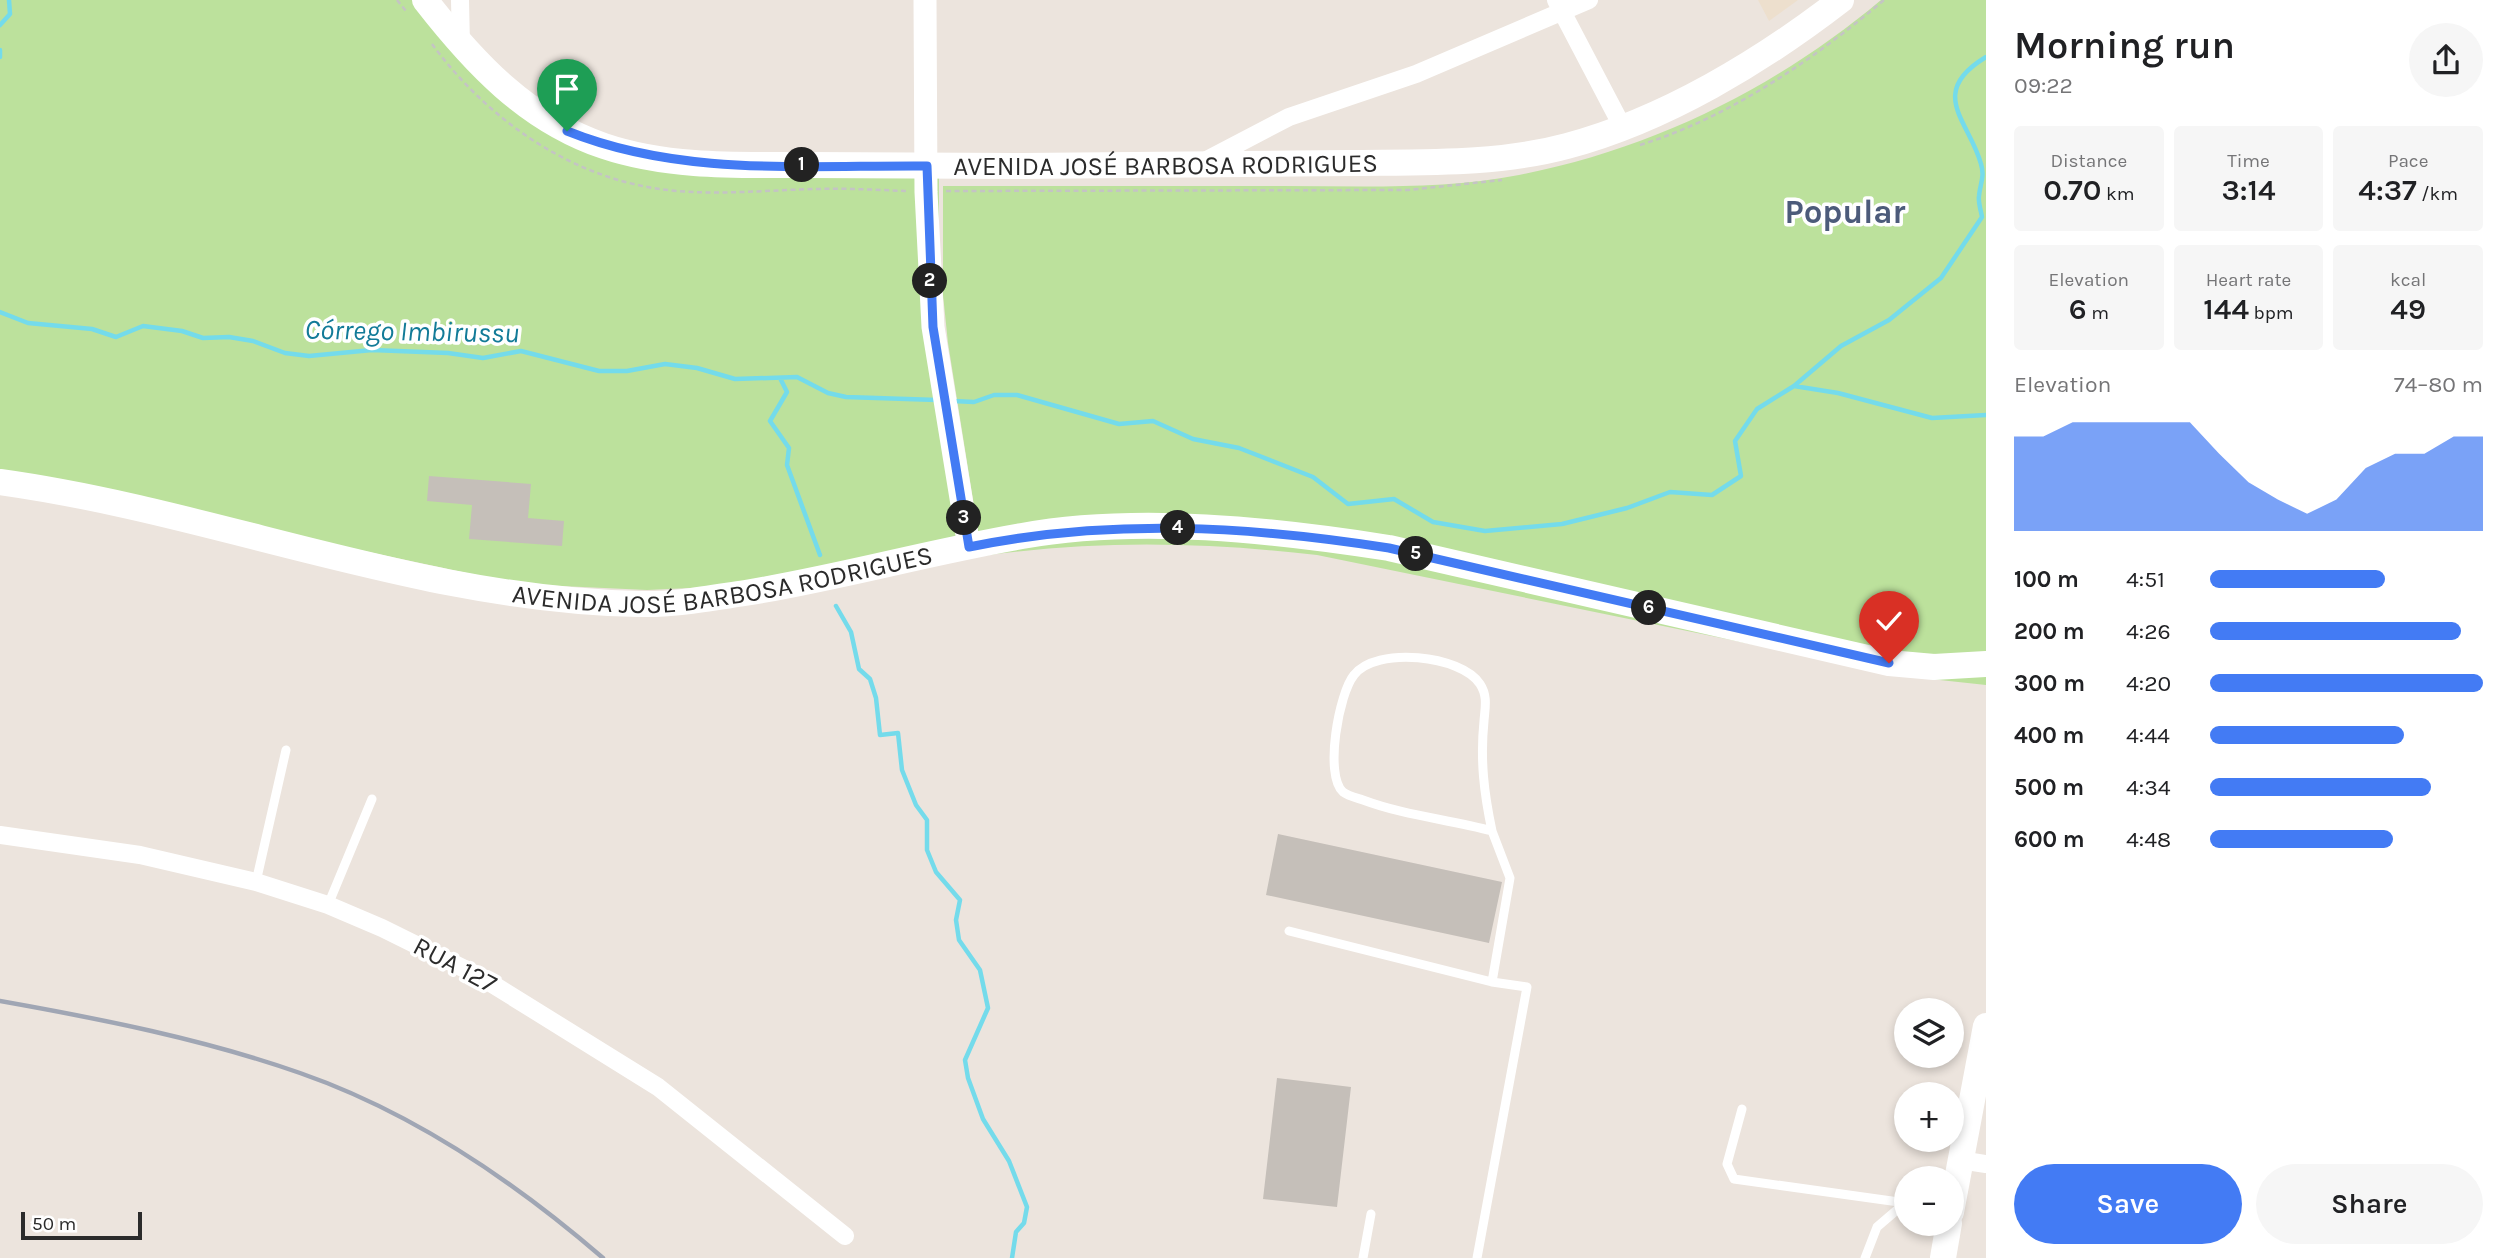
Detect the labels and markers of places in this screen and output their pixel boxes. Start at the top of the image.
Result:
pin [537,59,597,131]
pin: 1 [784,148,820,182]
pin: 2 [912,264,948,298]
pin: 3 [946,500,982,536]
pin: 4 [1160,510,1196,546]
pin: 5 [1398,536,1434,572]
pin: 6 [1632,590,1666,626]
pin [1859,591,1919,663]

